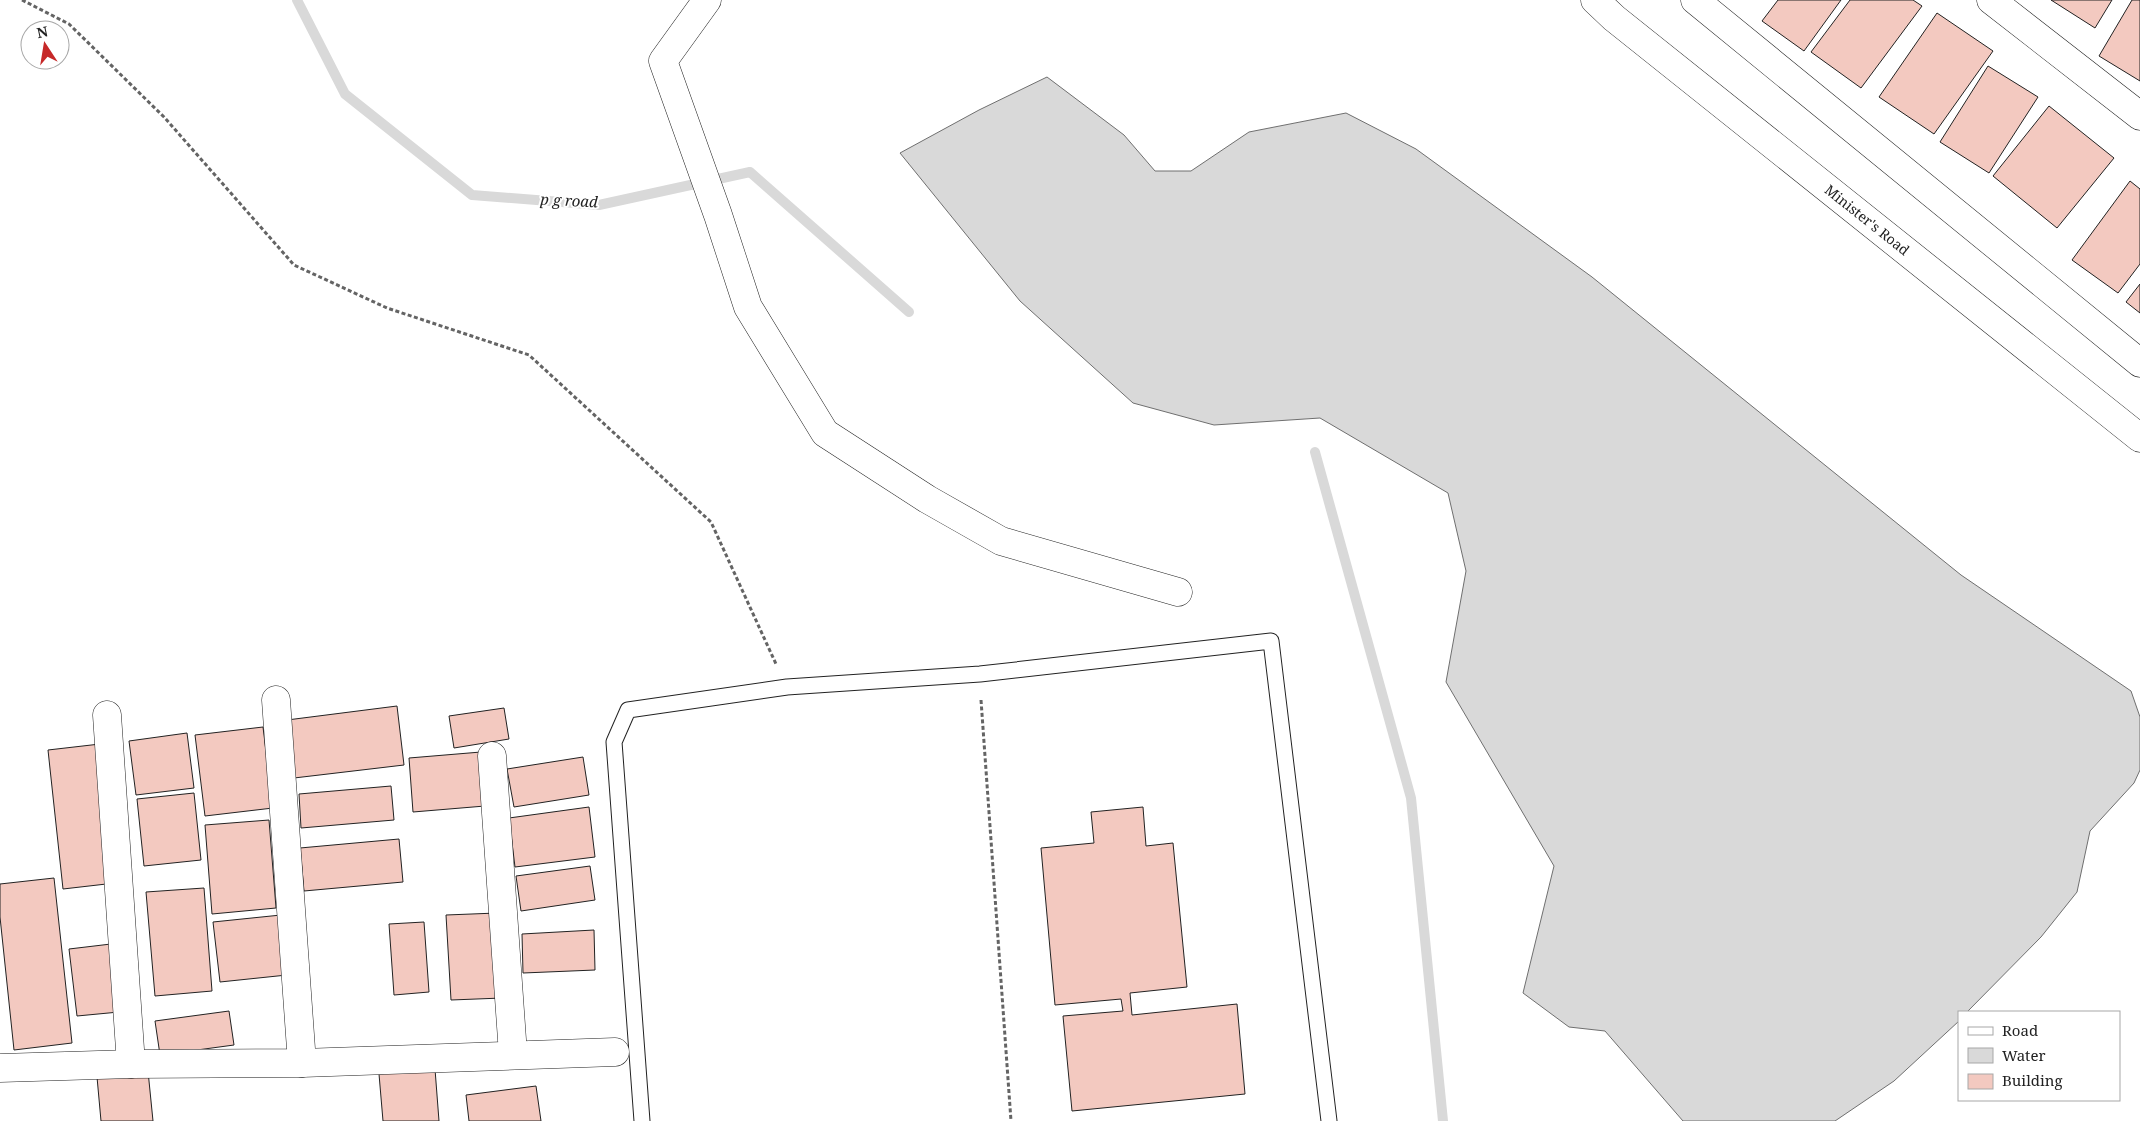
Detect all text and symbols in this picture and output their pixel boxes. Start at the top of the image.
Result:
north arrow [20,20,70,70]
text: N [35,21,50,42]
street label: Minister's Road [1821,180,1914,260]
water label: p g road [539,188,599,212]
legend [1958,1011,2120,1101]
text: Road [2002,1020,2038,1040]
text: Water [2002,1045,2045,1065]
text: Building [2002,1070,2063,1090]

